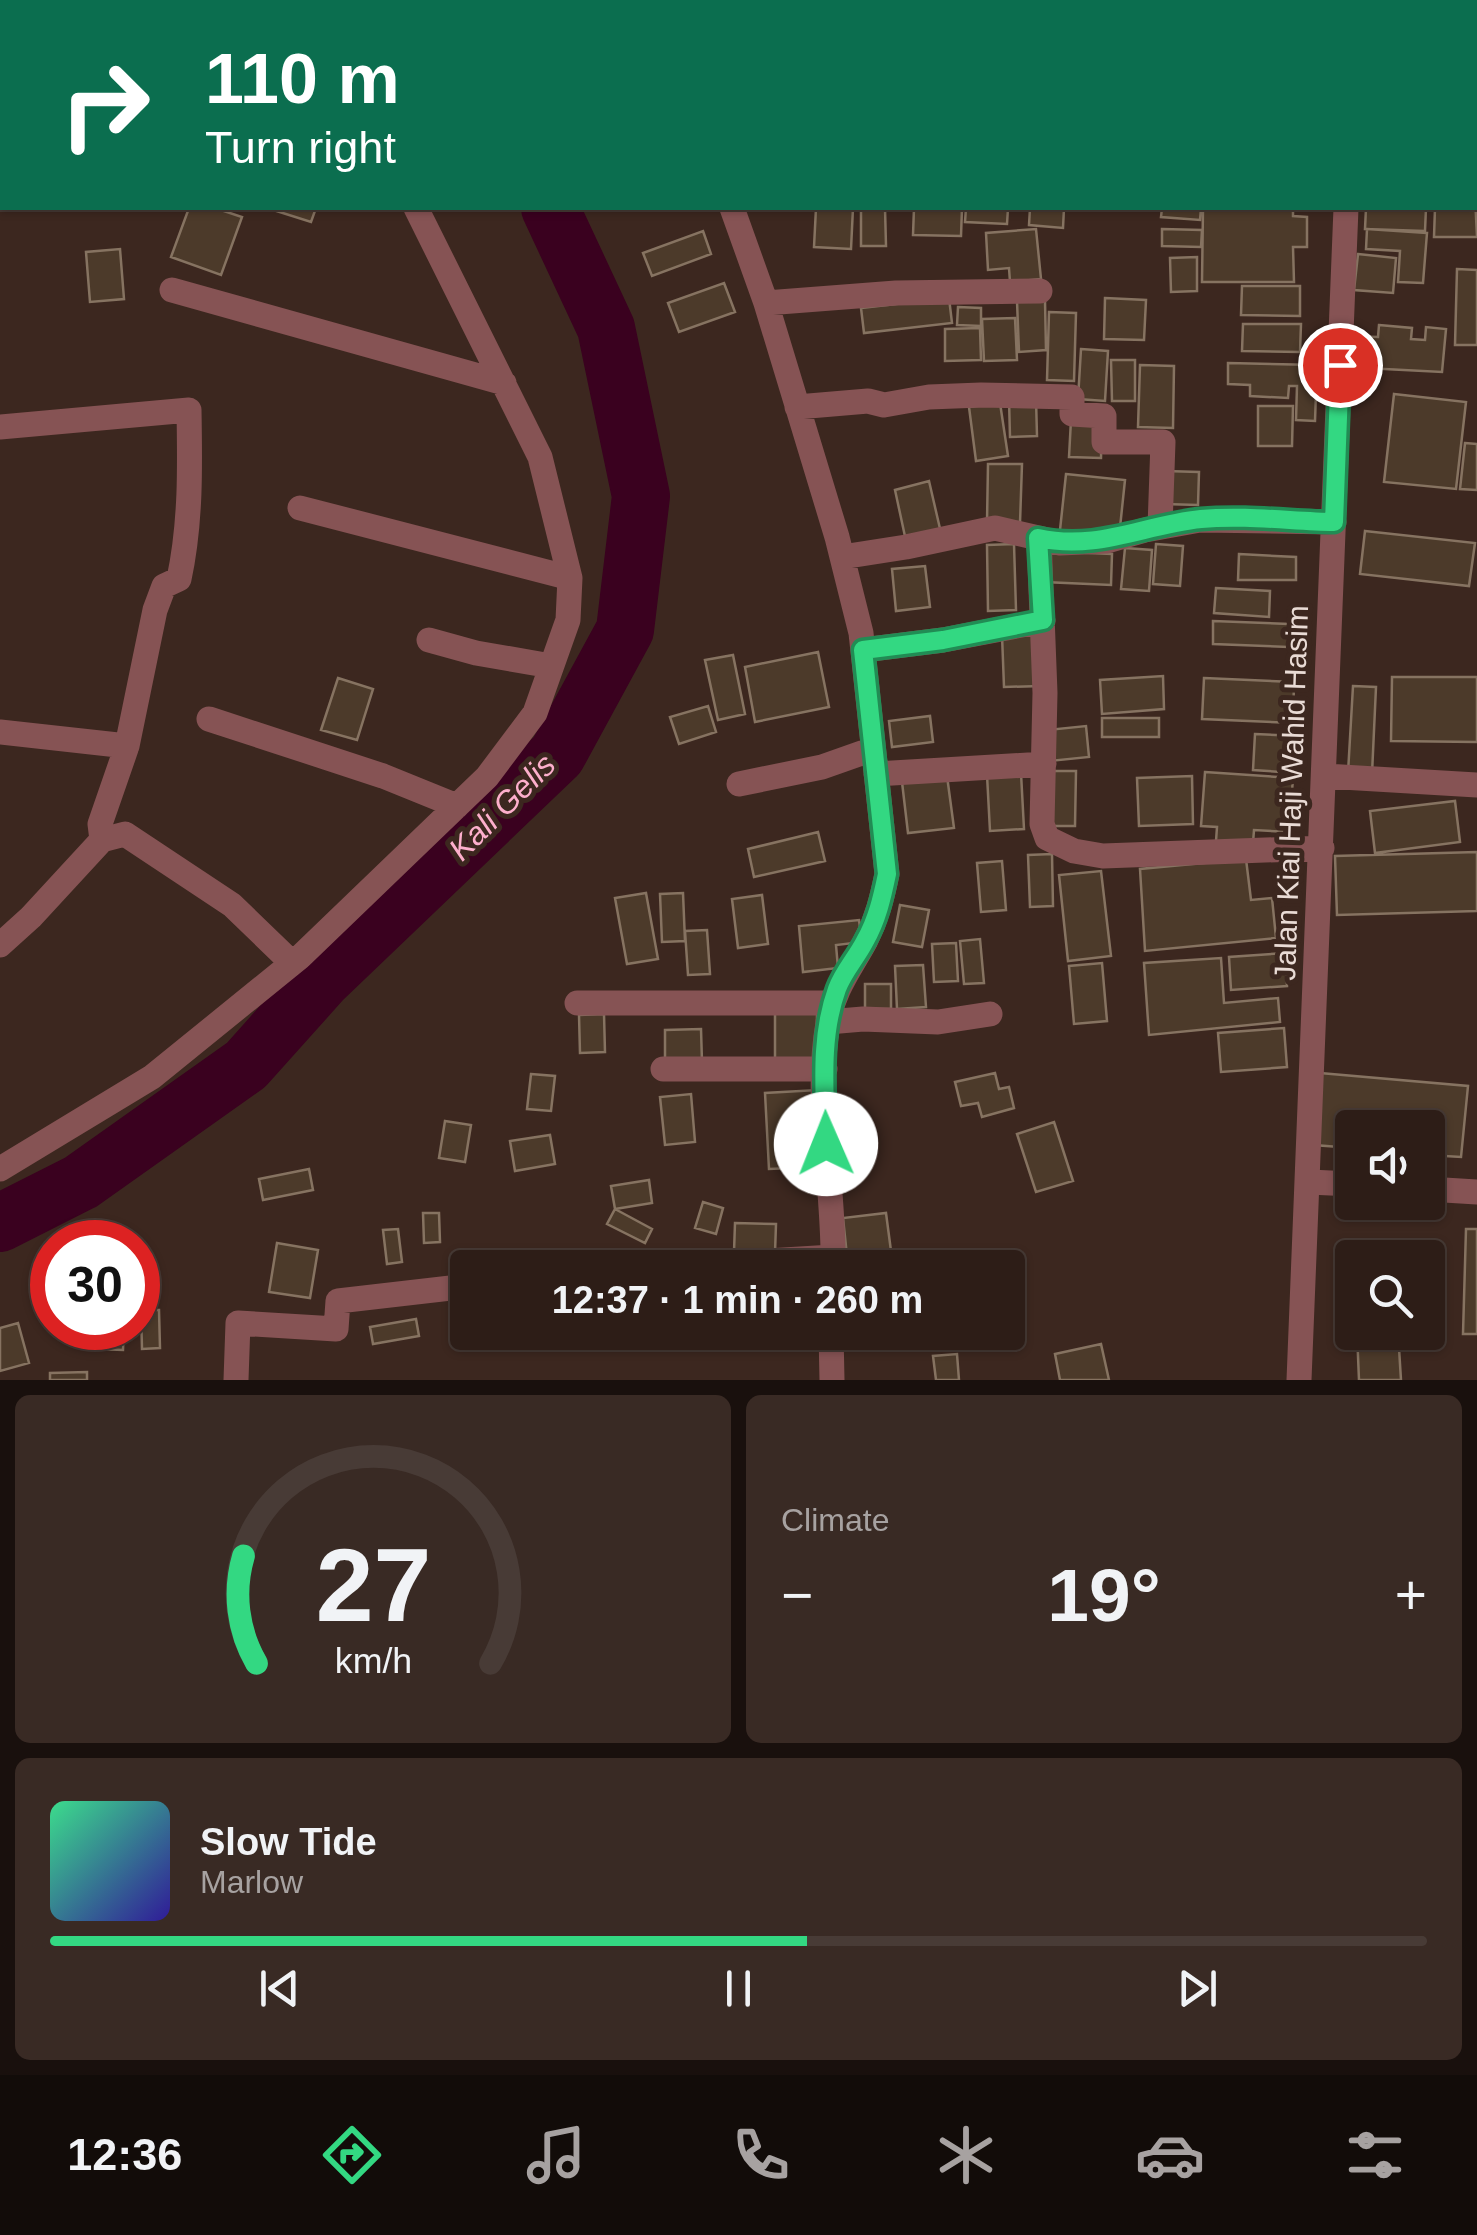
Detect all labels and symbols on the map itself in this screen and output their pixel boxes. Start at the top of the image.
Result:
pin [1298,323,1383,408]
street label: Jalan Kiai Haji Wahid Hasim [1268,605,1314,981]
water label: Kali Gelis [441,746,563,868]
position arrow [774,1092,878,1196]
speed limit sign: 30 [30,1220,160,1350]

